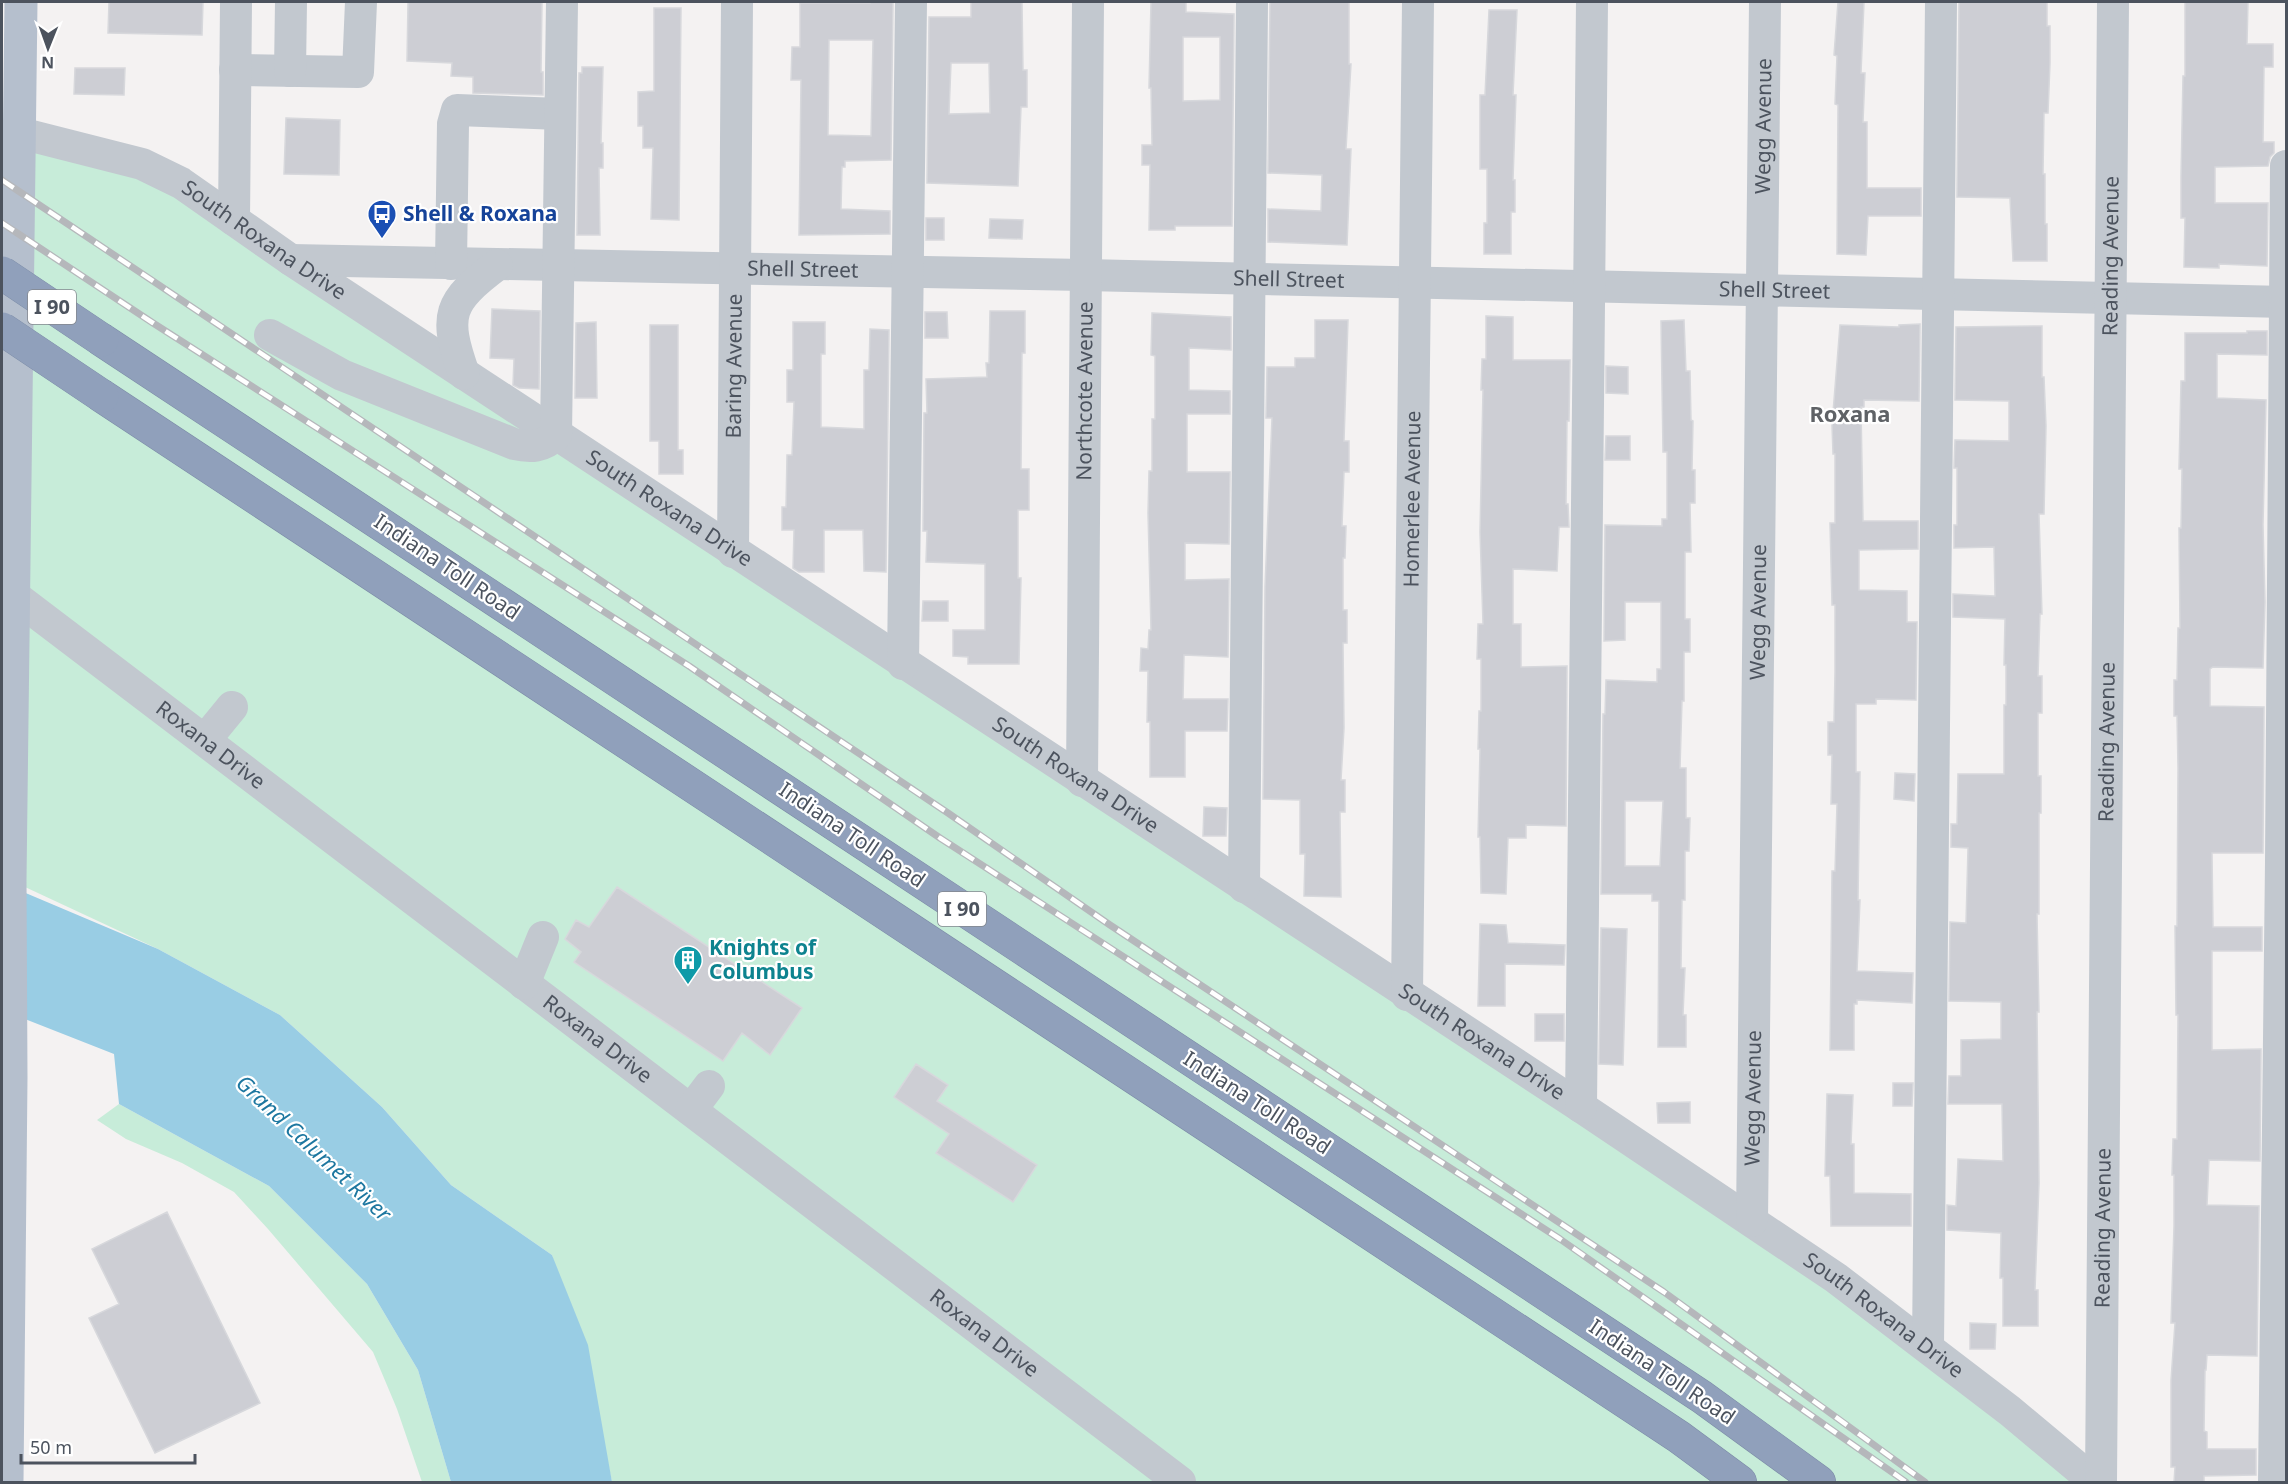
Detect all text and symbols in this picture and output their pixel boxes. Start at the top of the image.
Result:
north arrow [18,18,78,78]
text: N [41,52,54,74]
street label: Wegg Avenue [1748,58,1777,194]
street label: South Roxana Drive [177,173,352,306]
street label: Reading Avenue [2095,176,2125,336]
bus stop icon: Shell & Roxana [366,198,398,240]
place label: Shell & Roxana [403,199,557,227]
street label: Shell Street [747,254,859,284]
street label: Shell Street [1233,263,1345,294]
street label: Shell Street [1719,274,1831,305]
road number: I 90 [28,290,76,324]
street label: Baring Avenue [719,294,748,438]
street label: Northcote Avenue [1069,301,1099,481]
district label: Roxana [1809,398,1891,428]
street label: Homerlee Avenue [1397,410,1426,588]
street label: South Roxana Drive [581,443,758,572]
street label: Indiana Toll Road [369,507,526,625]
street label: Wegg Avenue [1743,544,1772,680]
street label: Reading Avenue [2091,662,2121,822]
street label: Roxana Drive [151,694,271,795]
street label: South Roxana Drive [987,709,1165,839]
street label: Indiana Toll Road [774,775,931,893]
road number: I 90 [938,892,986,926]
place label: Knights of Columbus [709,933,818,985]
building icon: Knights of Columbus [672,944,704,986]
street label: South Roxana Drive [1394,976,1571,1106]
street label: Roxana Drive [538,988,658,1089]
street label: Wegg Avenue [1738,1030,1767,1166]
street label: Indiana Toll Road [1179,1044,1337,1160]
water label: Grand Calumet River [230,1067,400,1228]
street label: Reading Avenue [2087,1148,2117,1308]
street label: South Roxana Drive [1798,1245,1970,1384]
street label: Roxana Drive [924,1282,1045,1383]
street label: Indiana Toll Road [1584,1312,1741,1430]
scale bar [21,1427,195,1465]
text: 50 m [30,1435,72,1459]

